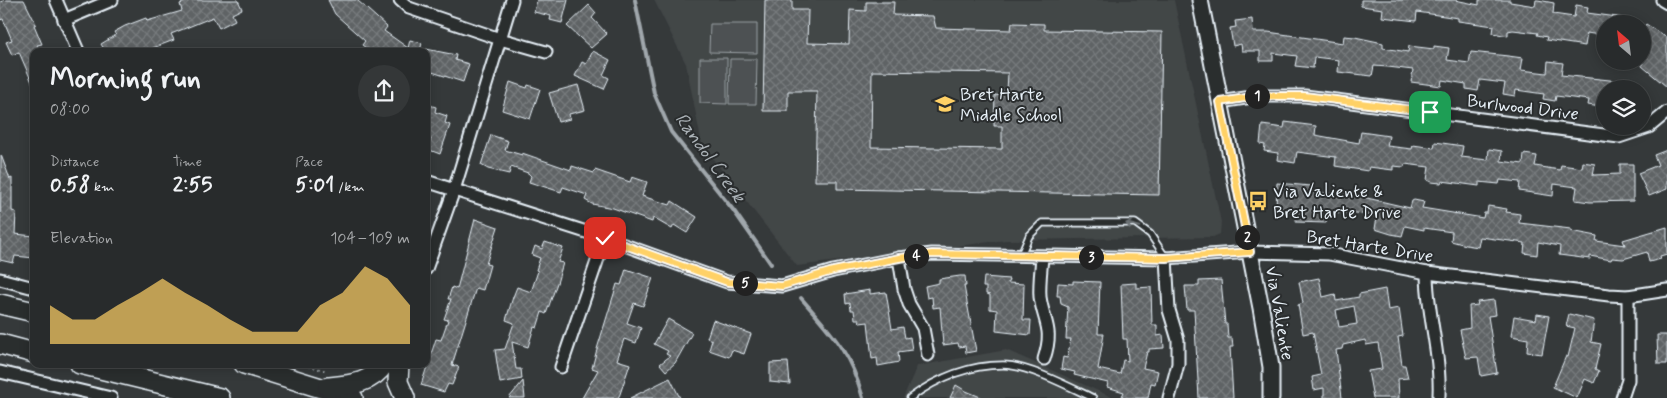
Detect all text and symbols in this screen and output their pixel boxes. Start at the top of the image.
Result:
north arrow [1596,15,1651,70]
map controls [1596,15,1651,135]
text: Morning run [50,61,201,98]
button: share [358,65,410,117]
button: layers [1596,80,1651,135]
place label: Bret Harte Middle School [960,83,1062,128]
pin: 1 [1244,84,1270,108]
text: 1 [1254,87,1261,105]
street label: Burlwood Drive [1466,89,1580,127]
pin [1409,91,1451,133]
school or university icon: Bret Harte Middle School [934,93,956,115]
icon: arrive [1416,98,1444,126]
text: 08:00 [50,99,90,120]
water label: Randol Creek [669,108,752,209]
text: Distance [50,153,99,171]
text: Time [173,153,202,171]
text: Pace [295,153,323,171]
text: 0.58 [50,171,90,199]
text: 2:55 [173,171,212,199]
text: 5:01 [295,171,334,199]
text: km [90,178,114,196]
text: /km [334,178,365,196]
place label: Via Valiente & Bret Harte Drive [1273,180,1401,225]
bus stop icon: Via Valiente & Bret Harte Drive [1247,190,1269,212]
pin [584,217,626,259]
one-way arrow [1126,220,1142,229]
icon: check [591,224,619,252]
pin: 2 [1234,224,1260,250]
street label: Bret Harte Drive [1305,225,1435,269]
text: Elevation [50,228,113,249]
text: 104–109 m [330,228,410,249]
text: 2 [1244,228,1251,246]
pin: 4 [904,244,928,268]
pin: 3 [1078,244,1104,270]
text: 4 [912,247,921,265]
text: 3 [1088,248,1095,266]
street label: Via Valiente [1259,264,1299,362]
pin: 5 [732,270,758,296]
text: 5 [741,274,750,292]

